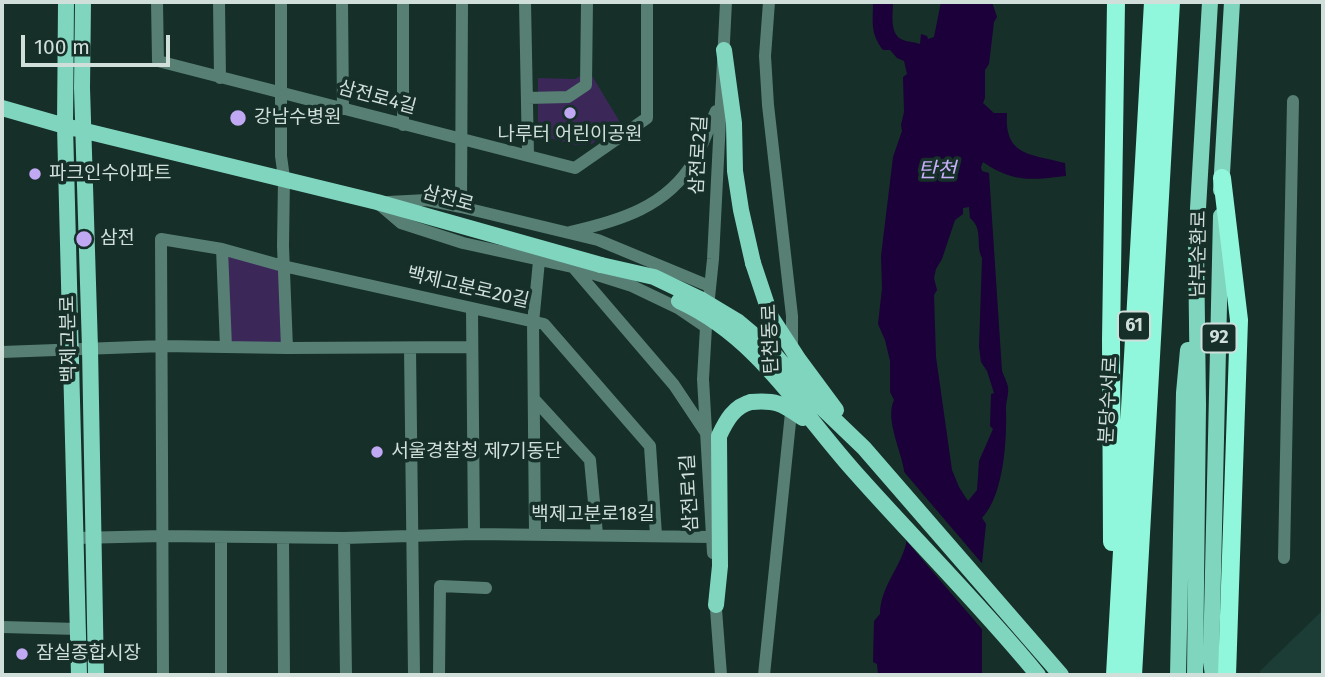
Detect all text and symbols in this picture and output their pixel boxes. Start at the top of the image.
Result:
scale bar [24,21,173,65]
text: 100 m [34,34,90,60]
street label: 삼전로4길 [335,77,419,119]
marker: 나루터 어린이공원 [562,105,578,121]
place label: 강남수병원 [254,107,341,129]
marker: 강남수병원 [228,108,248,128]
street label: 삼전로2길 [686,115,712,195]
place label: 나루터 어린이공원 [498,124,642,146]
water label: 탄천 [918,158,956,184]
place label: 파크인수아파트 [49,163,171,185]
marker: 파크인수아파트 [27,166,43,182]
street label: 삼전로 [420,181,476,217]
street label: 남부순환로 [1187,210,1211,298]
place label: 삼전 [100,228,135,250]
marker: 삼전 [74,229,94,249]
street label: 백제고분로20길 [405,263,531,313]
street label: 백제고분로 [57,295,81,383]
street label: 탄천동로 [758,304,784,374]
road number: 61 [1118,312,1150,340]
road number: 92 [1202,324,1236,352]
street label: 분당수서로 [1095,356,1123,444]
place label: 서울경찰청 제7기동단 [391,441,562,463]
marker: 서울경찰청 제7기동단 [369,444,385,460]
street label: 삼전로1길 [677,453,703,533]
street label: 백제고분로18길 [531,504,655,526]
place label: 잠실종합시장 [36,643,141,665]
marker: 잠실종합시장 [14,646,30,662]

